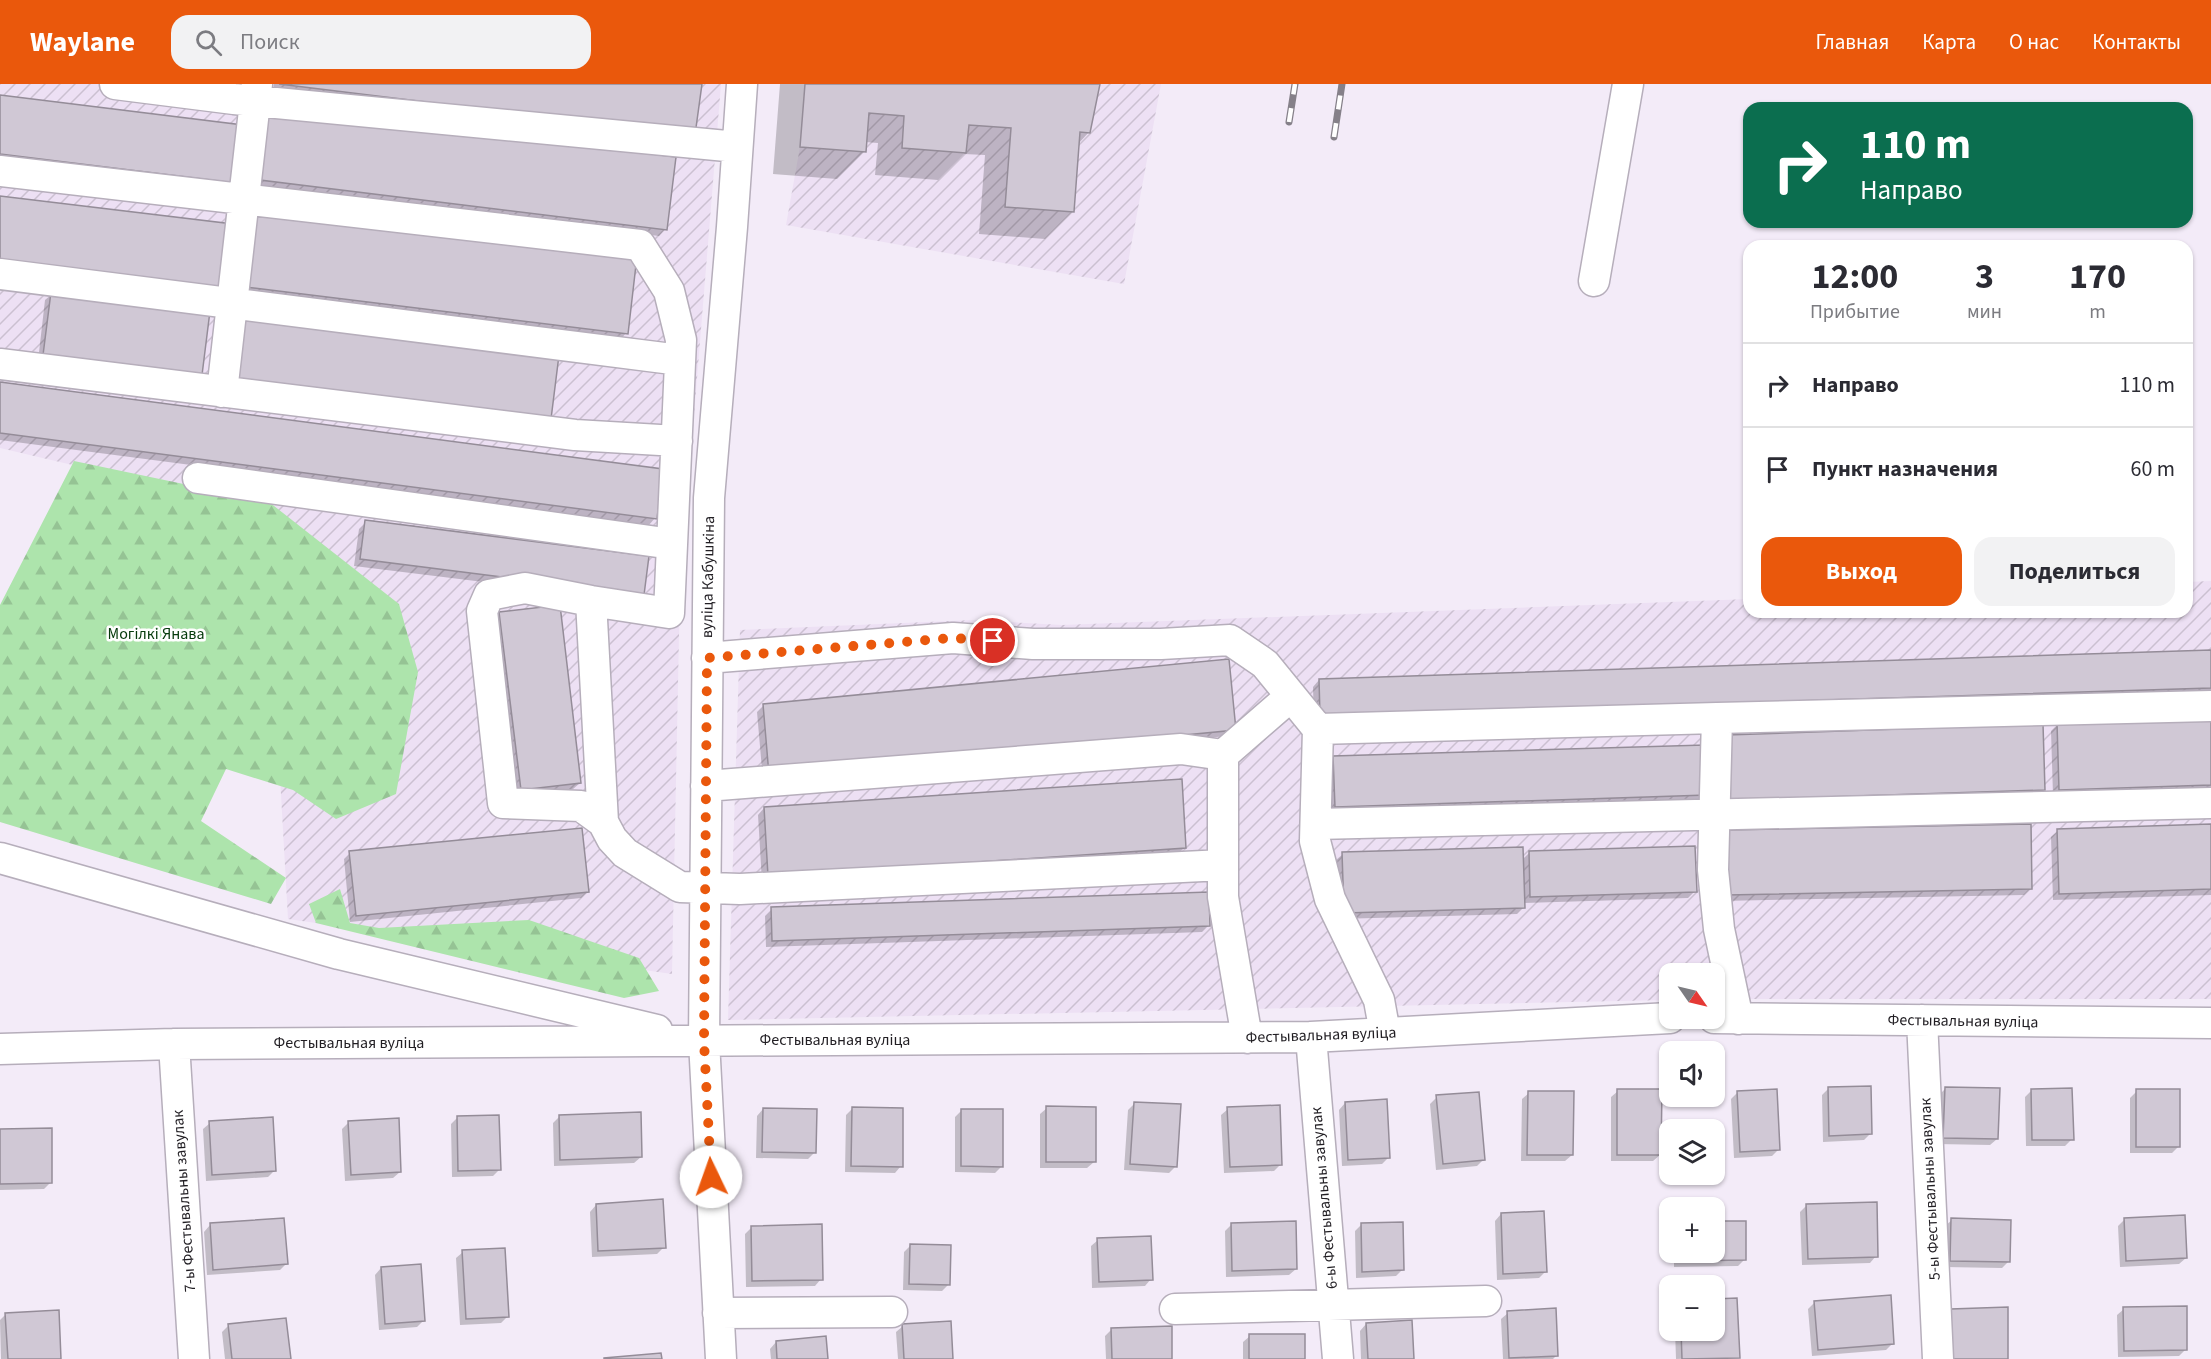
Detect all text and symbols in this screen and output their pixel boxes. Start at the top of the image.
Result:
search box [171,15,591,69]
text: Waylane [30,22,135,62]
icon: search [192,26,225,59]
text: Поиск [240,26,300,58]
text: Главная [1816,27,1889,57]
text: Карта [1922,27,1976,57]
text: О нас [2009,27,2059,57]
text: Контакты [2092,27,2181,57]
text: 110 m [1860,115,1971,175]
icon: right [1761,126,1839,204]
text: Направо [1860,171,1963,210]
text: 12:00 [1812,251,1898,302]
text: 3 [1975,251,1994,302]
text: 170 [2069,251,2126,302]
text: Прибытие [1810,298,1900,326]
text: мин [1967,298,2002,326]
text: m [2089,298,2106,326]
icon: right [1761,369,1794,402]
text: Направо [1812,369,1899,401]
text: 110 m [2120,369,2175,401]
icon: arrive [1761,453,1794,486]
text: Пункт назначения [1812,453,1998,485]
text: 60 m [2130,453,2175,485]
street label: вуліца Кабушкіна [696,516,720,638]
button: Выход [1761,537,1962,606]
button: Поделиться [1974,537,2175,606]
pin [967,615,1018,666]
park label: Могілкі Янава [108,623,204,645]
icon: arrive [976,624,1009,657]
north arrow [1659,963,1725,1029]
map controls [1659,963,1725,1341]
street label: Фестывальная вуліца [1887,1009,2039,1033]
street label: Фестывальная вуліца [1245,1021,1397,1049]
street label: Фестывальная вуліца [760,1029,910,1051]
street label: Фестывальная вуліца [274,1032,424,1054]
button: sound [1659,1041,1725,1107]
street label: 5-ы Фестывальны завулак [1914,1097,1946,1281]
street label: 6-ы Фестывальны завулак [1305,1106,1343,1290]
street label: 7-ы Фестывальны завулак [167,1109,201,1293]
button: layers [1659,1119,1725,1185]
position arrow [679,1145,743,1209]
button: + [1659,1197,1725,1263]
button: − [1659,1275,1725,1341]

